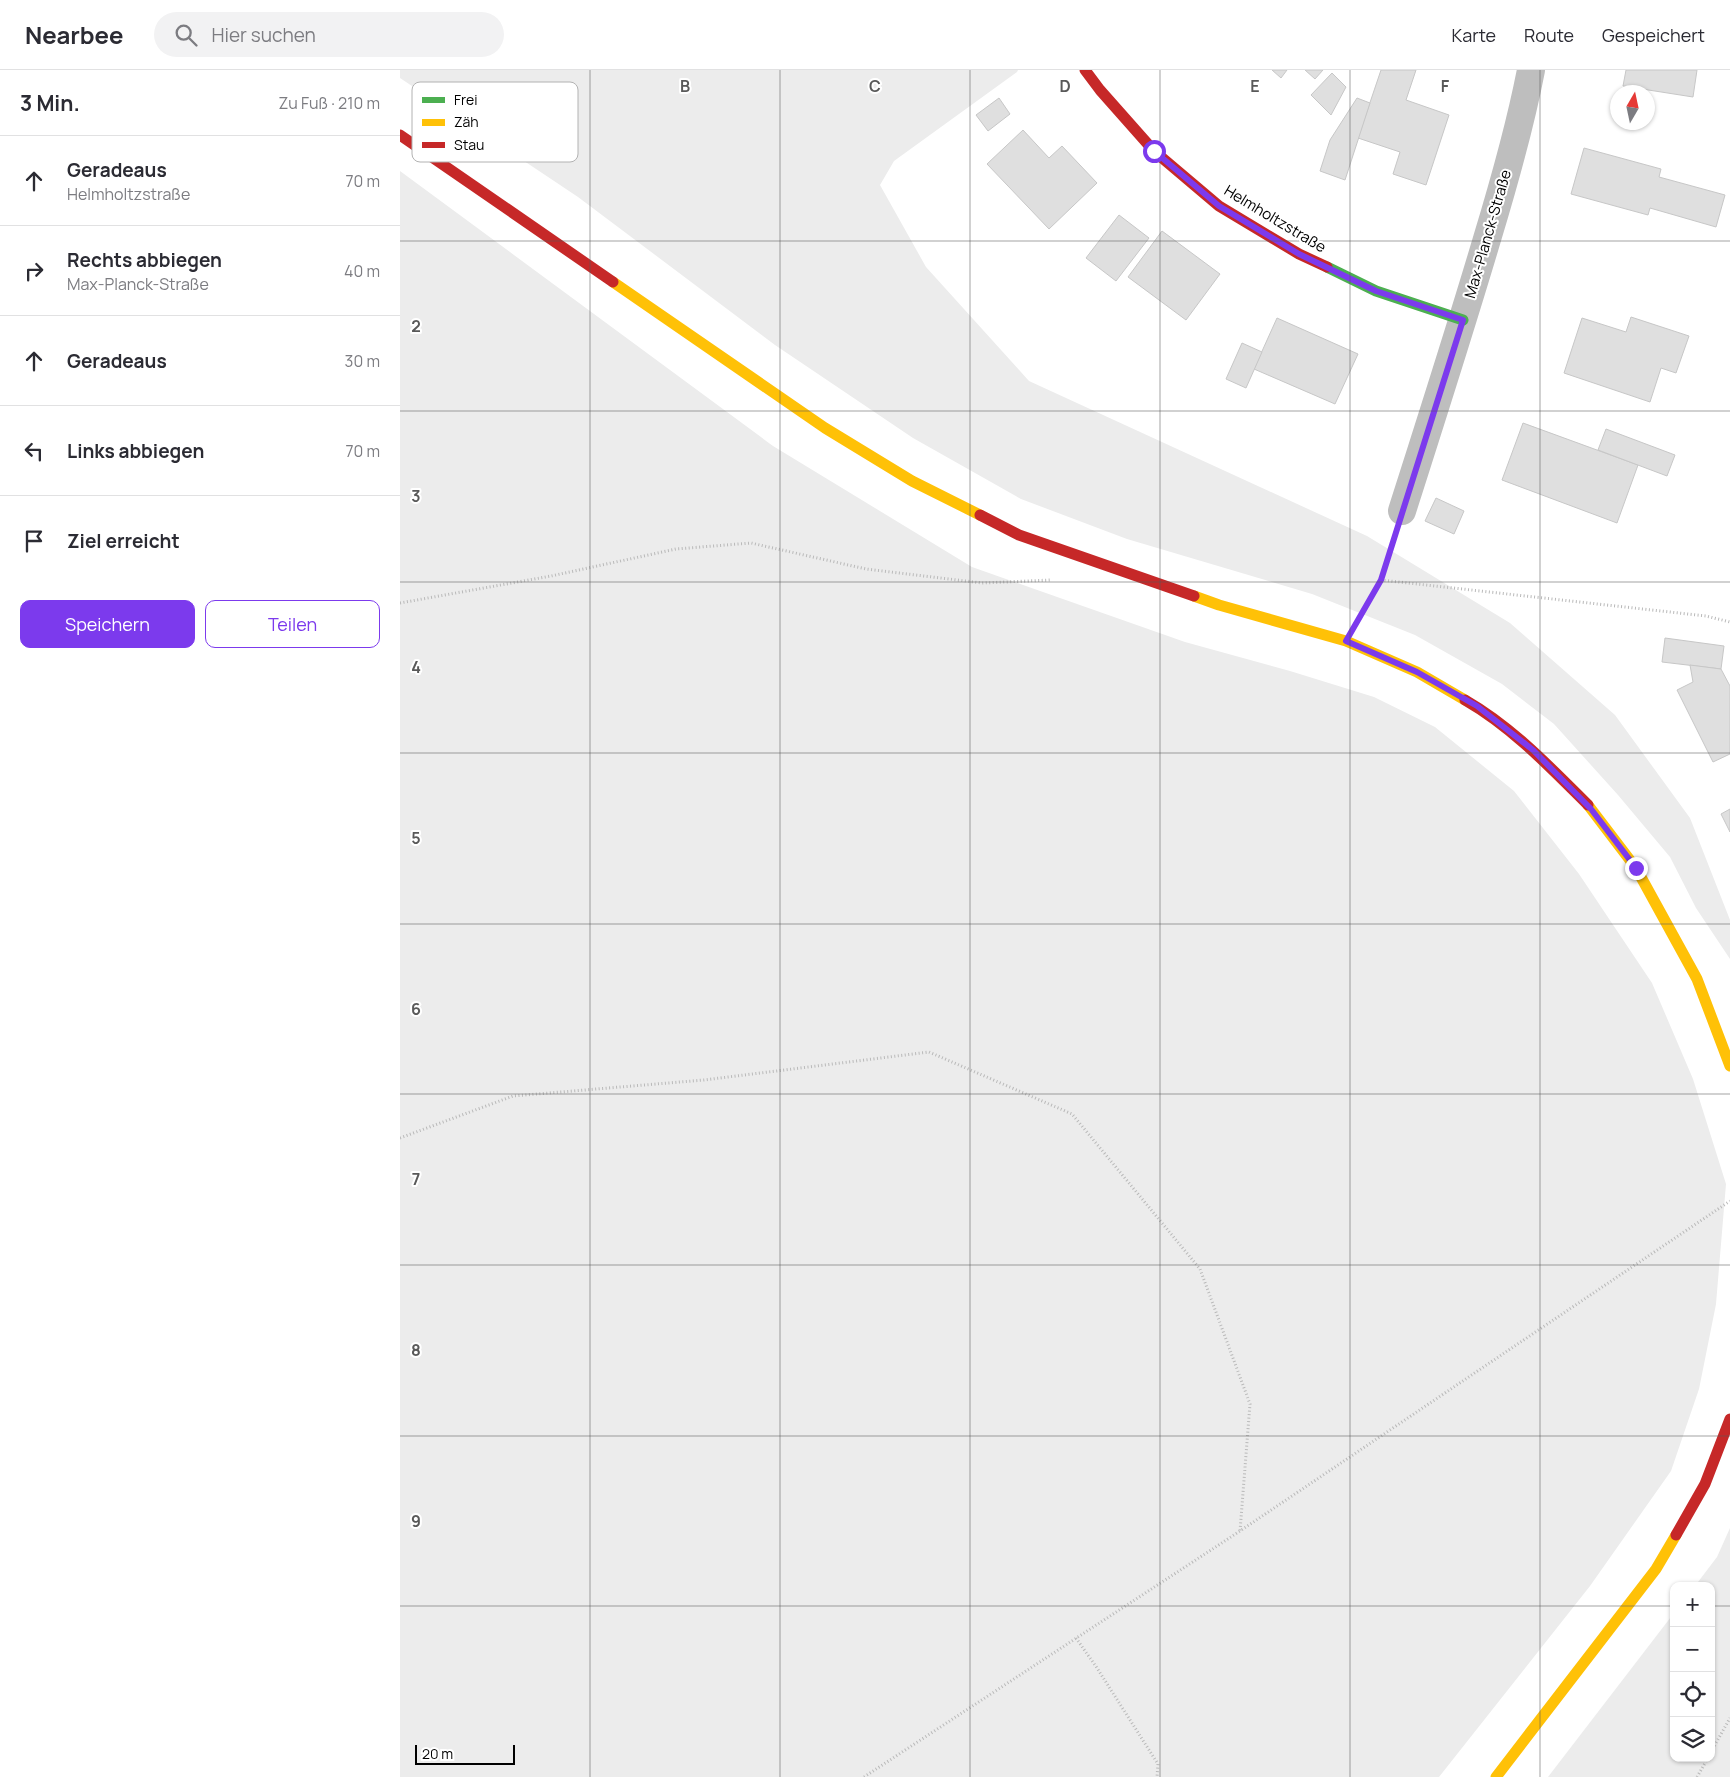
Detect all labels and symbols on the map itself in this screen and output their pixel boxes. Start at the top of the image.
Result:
text: B [680,75,690,97]
text: C [869,75,881,97]
text: D [1059,75,1071,97]
text: E [1250,75,1260,97]
text: F [1441,75,1450,97]
legend [412,82,578,162]
north arrow [1610,85,1655,130]
text: Frei [454,90,477,109]
text: Zäh [454,112,479,131]
text: Stau [454,135,484,154]
route start [1143,140,1166,163]
street label: Max-Planck-Straße [1459,167,1516,301]
street label: Helmholtzstraße [1220,180,1330,257]
text: 2 [411,315,421,337]
text: 3 [411,485,421,507]
text: 4 [411,656,421,678]
text: 5 [411,827,421,849]
route end [1625,857,1648,880]
text: 6 [411,998,421,1020]
text: 7 [412,1168,420,1190]
text: 8 [411,1339,421,1361]
text: 9 [411,1510,421,1532]
scale bar [415,1742,515,1765]

